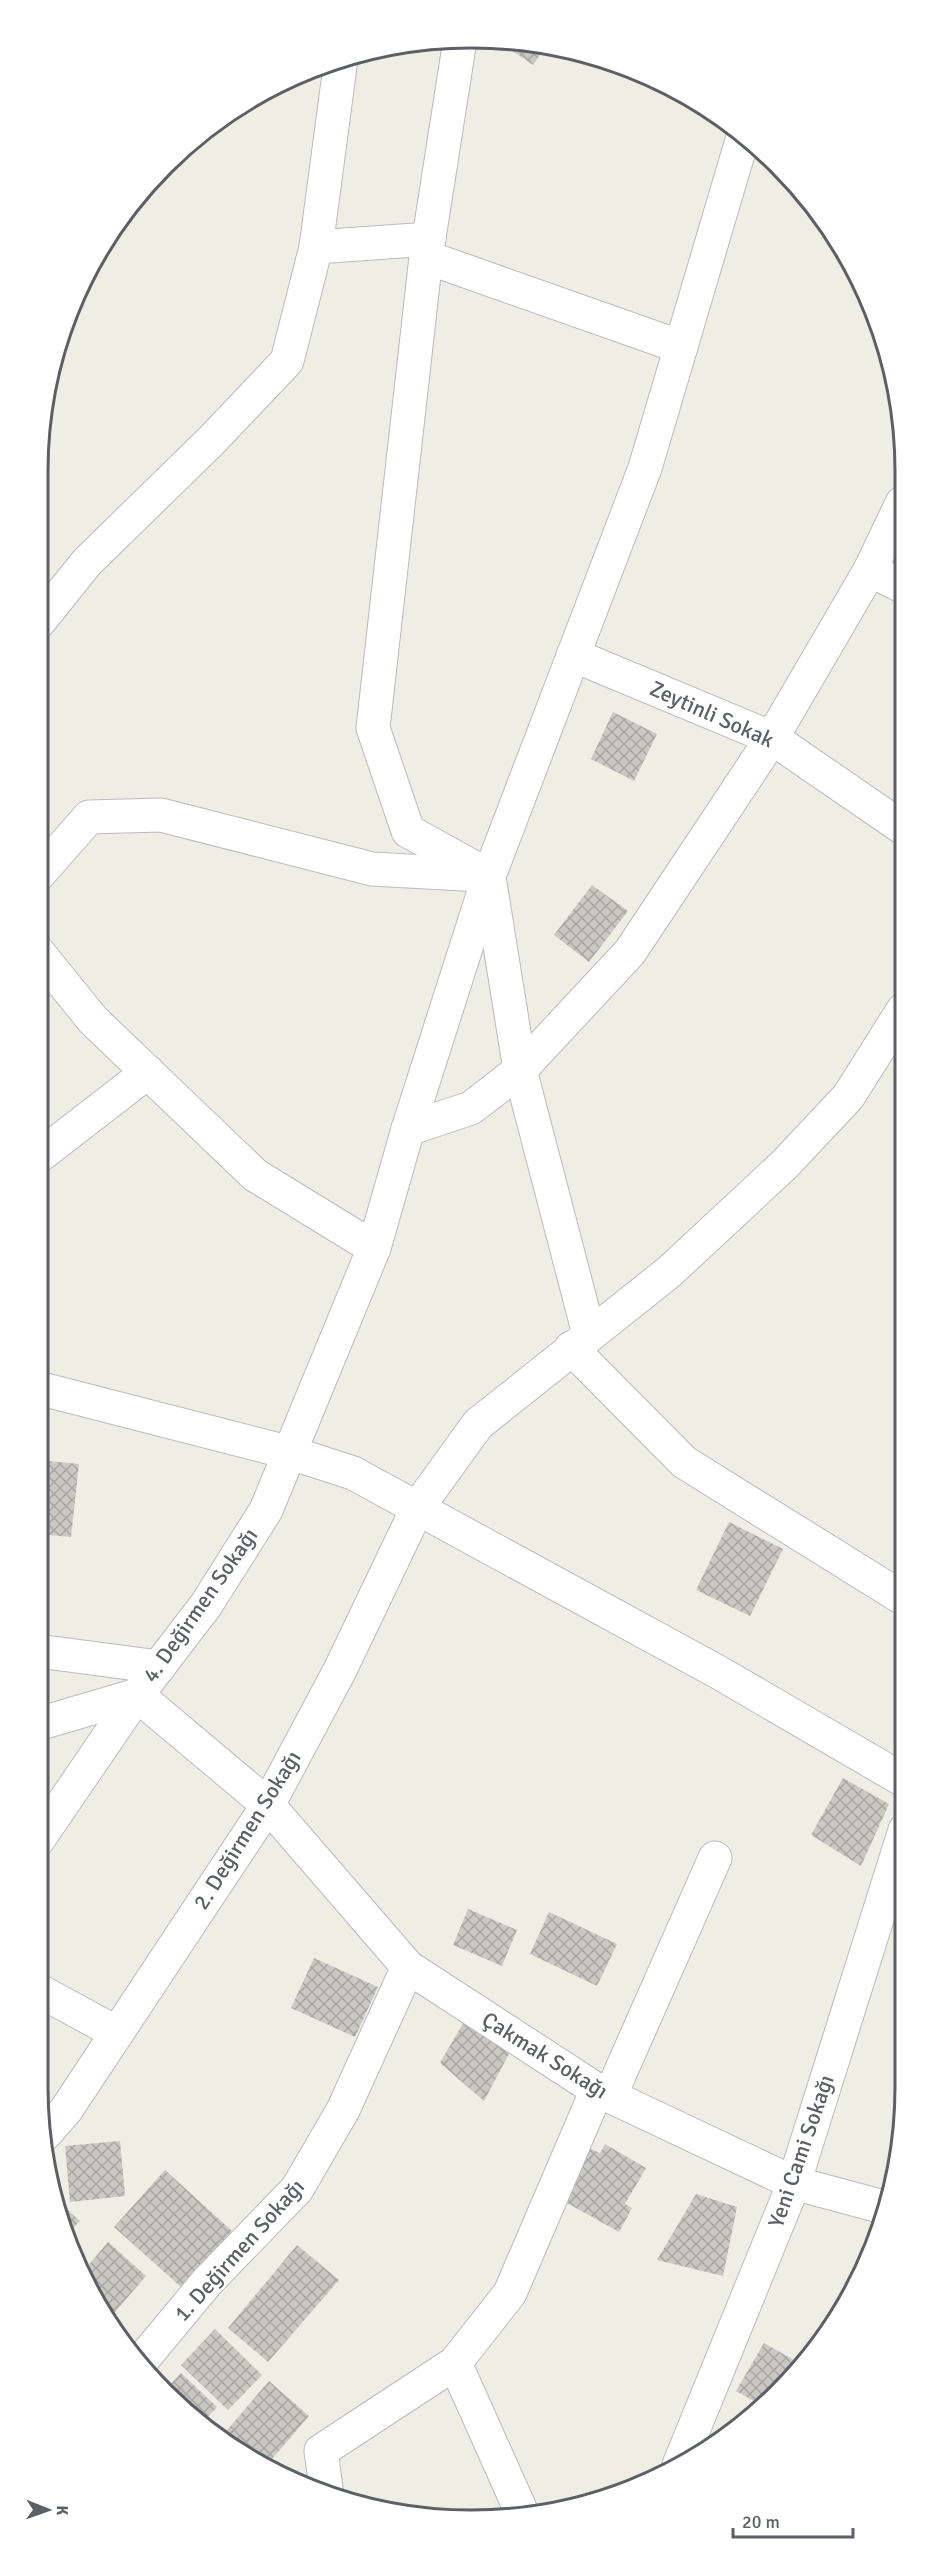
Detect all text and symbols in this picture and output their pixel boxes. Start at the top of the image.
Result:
street label: Zeytinli Sokak [646,675,778,753]
street label: 4. Değirmen Sokağı [137,1523,263,1687]
street label: 2. Değirmen Sokağı [187,1746,307,1914]
street label: Çakmak Sokağı [477,2006,613,2104]
street label: Yeni Cami Sokağı [762,2071,840,2231]
street label: 1. Değirmen Sokağı [168,2173,310,2327]
north arrow [18,2480,78,2540]
scale bar [733,2501,853,2539]
text: K [52,2505,72,2515]
text: 20 m [742,2511,780,2533]

